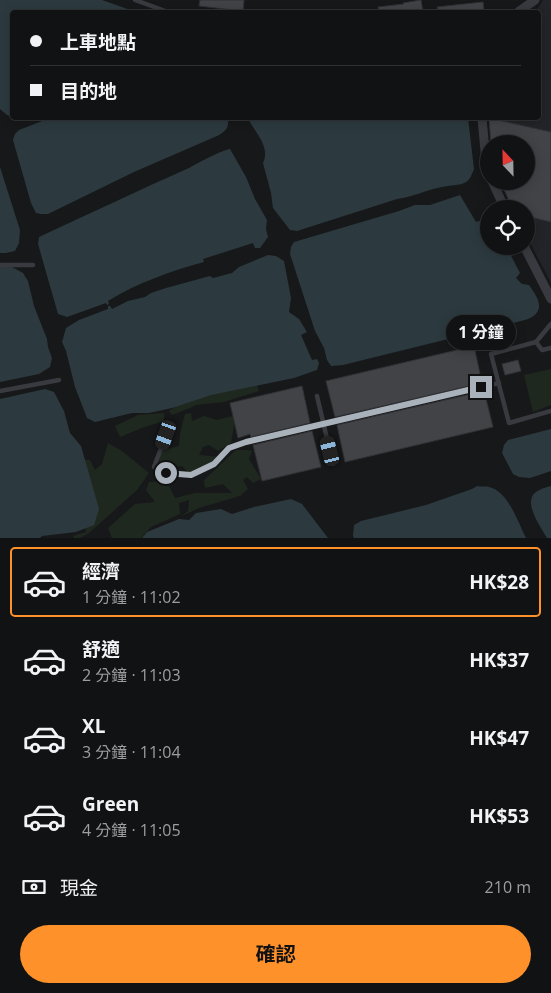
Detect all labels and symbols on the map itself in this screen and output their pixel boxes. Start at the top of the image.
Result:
north arrow [480,135,535,190]
callout: 1 分鐘 [446,314,516,350]
route end [470,376,492,398]
car [153,418,178,452]
car [319,435,340,467]
route start [155,462,177,484]

